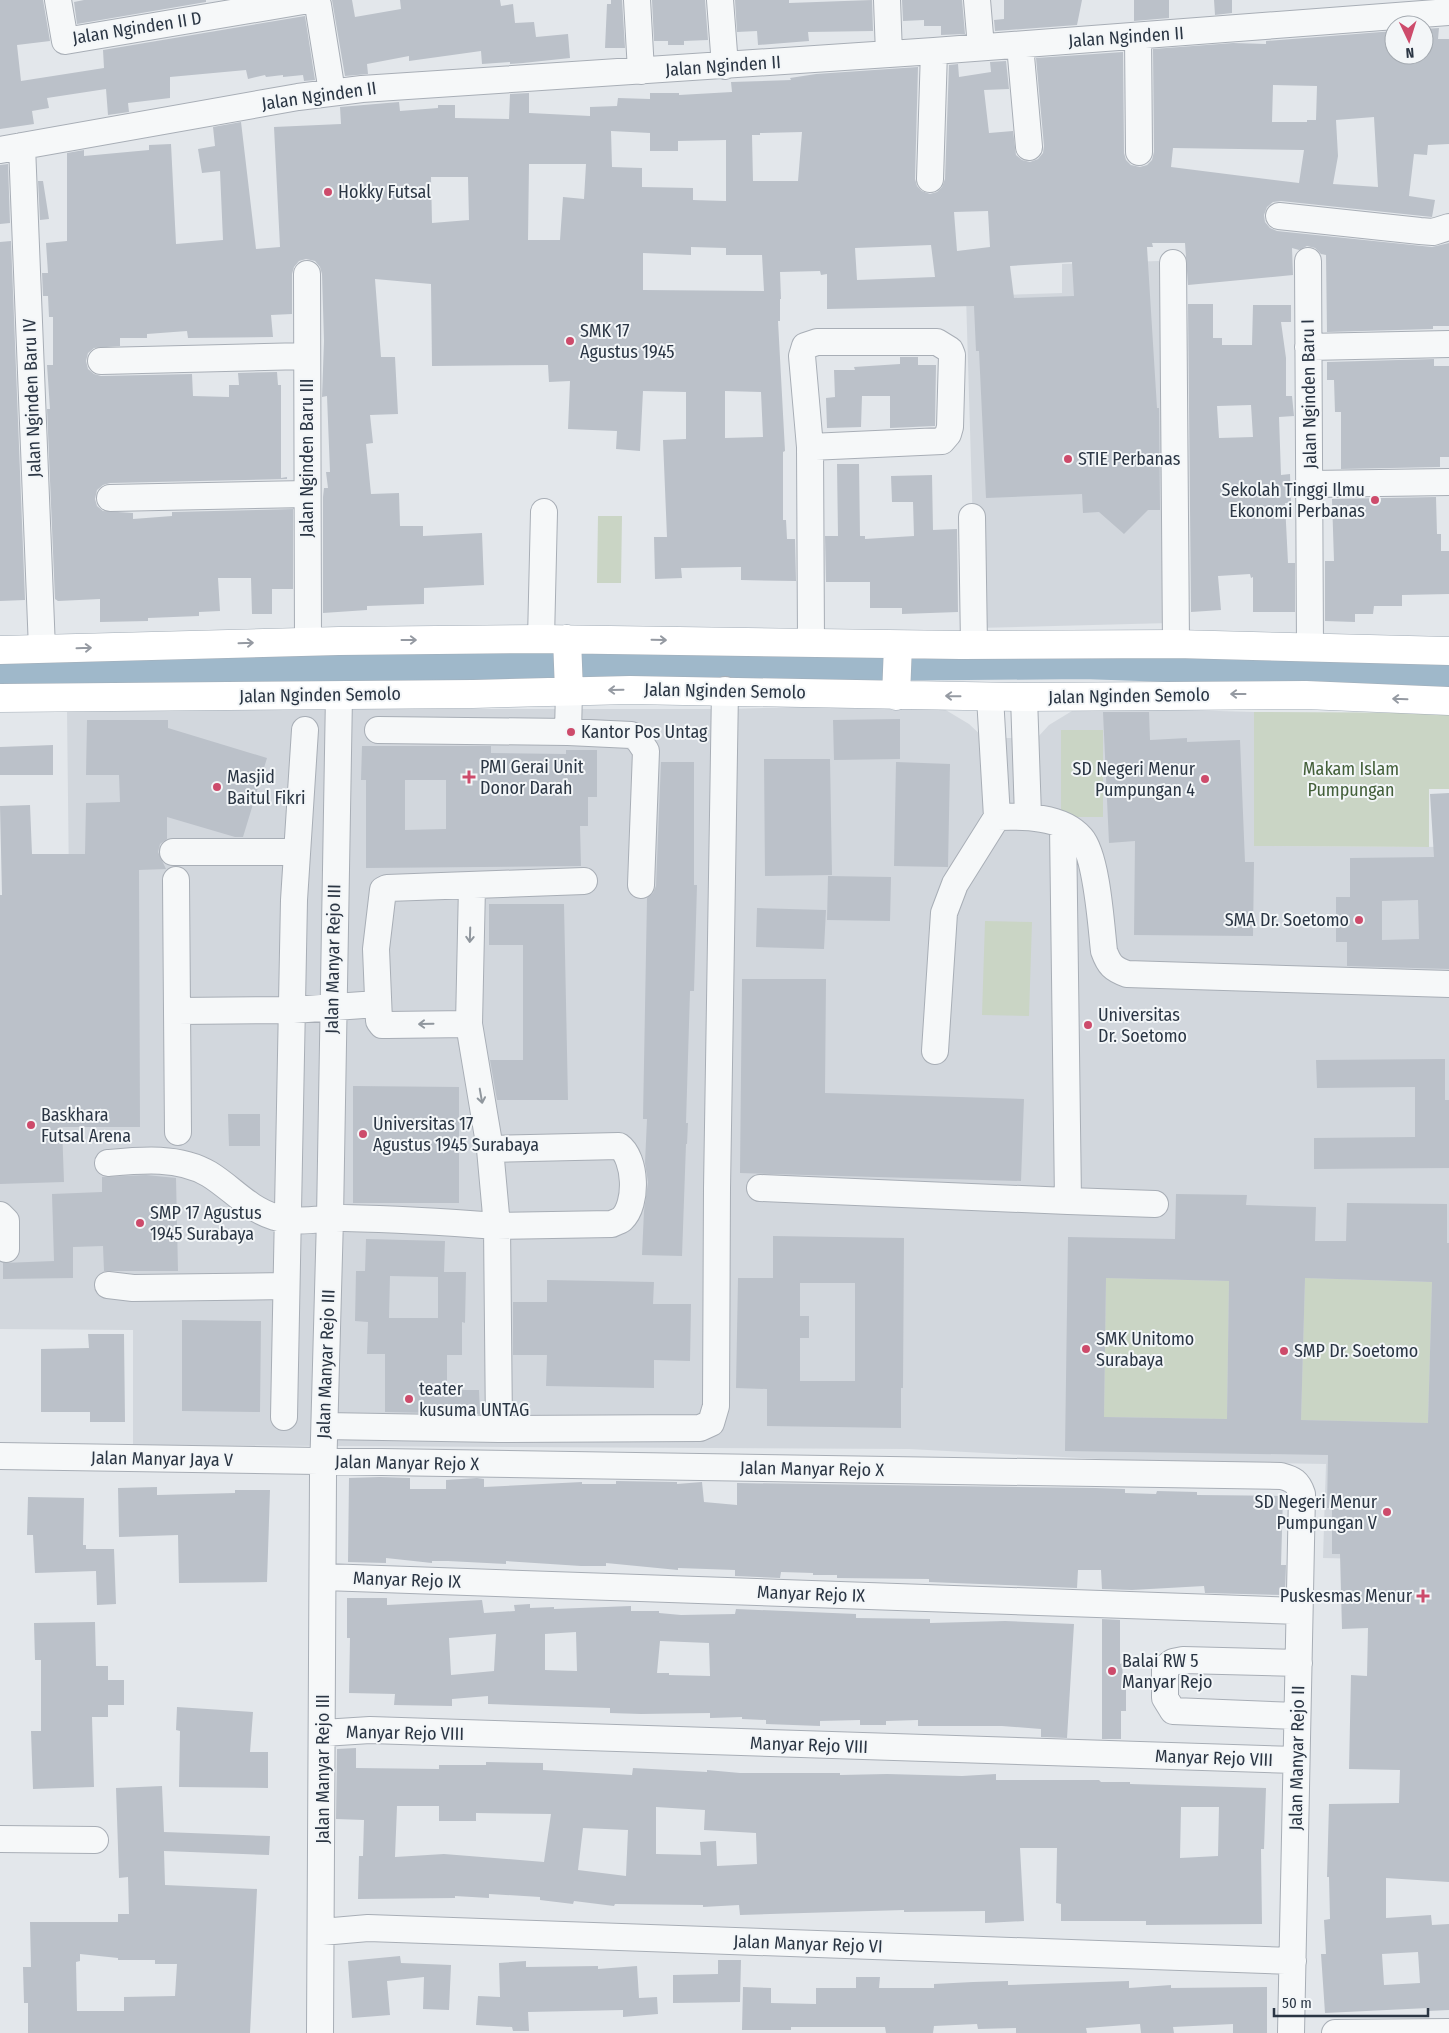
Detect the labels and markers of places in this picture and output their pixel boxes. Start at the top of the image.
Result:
place label: Hokky Futsal [338,181,431,203]
marker: Hokky Futsal [322,186,334,198]
place label: SMK 17 Agustus 1945 [580,320,674,363]
marker: SMK 17 Agustus 1945 [564,335,576,347]
place label: STIE Perbanas [1078,448,1181,470]
marker: STIE Perbanas [1062,453,1074,465]
place label: Sekolah Tinggi Ilmu Ekonomi Perbanas [1222,479,1365,522]
marker: Sekolah Tinggi Ilmu Ekonomi Perbanas [1369,494,1381,506]
place label: Kantor Pos Untag [581,721,708,743]
marker: Kantor Pos Untag [565,726,577,738]
place label: PMI Gerai Unit Donor Darah [480,756,584,799]
place label: SD Negeri Menur Pumpungan 4 [1073,758,1196,801]
place label: Masjid Baitul Fikri [227,766,306,809]
marker: PMI Gerai Unit Donor Darah [462,770,476,784]
marker: SD Negeri Menur Pumpungan 4 [1199,773,1211,785]
marker: Masjid Baitul Fikri [211,781,223,793]
place label: SMA Dr. Soetomo [1225,909,1349,931]
marker: SMA Dr. Soetomo [1353,914,1365,926]
place label: Universitas Dr. Soetomo [1098,1004,1187,1047]
marker: Universitas Dr. Soetomo [1082,1019,1094,1031]
place label: Baskhara Futsal Arena [41,1104,131,1147]
place label: Universitas 17 Agustus 1945 Surabaya [373,1113,539,1156]
marker: Baskhara Futsal Arena [25,1119,37,1131]
marker: Universitas 17 Agustus 1945 Surabaya [357,1128,369,1140]
place label: SMP 17 Agustus 1945 Surabaya [150,1202,262,1245]
marker: SMP 17 Agustus 1945 Surabaya [134,1217,146,1229]
place label: SMK Unitomo Surabaya [1096,1328,1194,1371]
place label: SMP Dr. Soetomo [1294,1340,1418,1362]
marker: SMK Unitomo Surabaya [1080,1343,1092,1355]
marker: SMP Dr. Soetomo [1278,1345,1290,1357]
place label: teater kusuma UNTAG [419,1378,529,1421]
marker: teater kusuma UNTAG [403,1393,415,1405]
place label: SD Negeri Menur Pumpungan V [1255,1491,1378,1534]
marker: SD Negeri Menur Pumpungan V [1381,1506,1393,1518]
place label: Puskesmas Menur [1280,1585,1413,1607]
marker: Puskesmas Menur [1416,1589,1430,1603]
place label: Balai RW 5 Manyar Rejo [1122,1650,1213,1693]
marker: Balai RW 5 Manyar Rejo [1106,1665,1118,1677]

